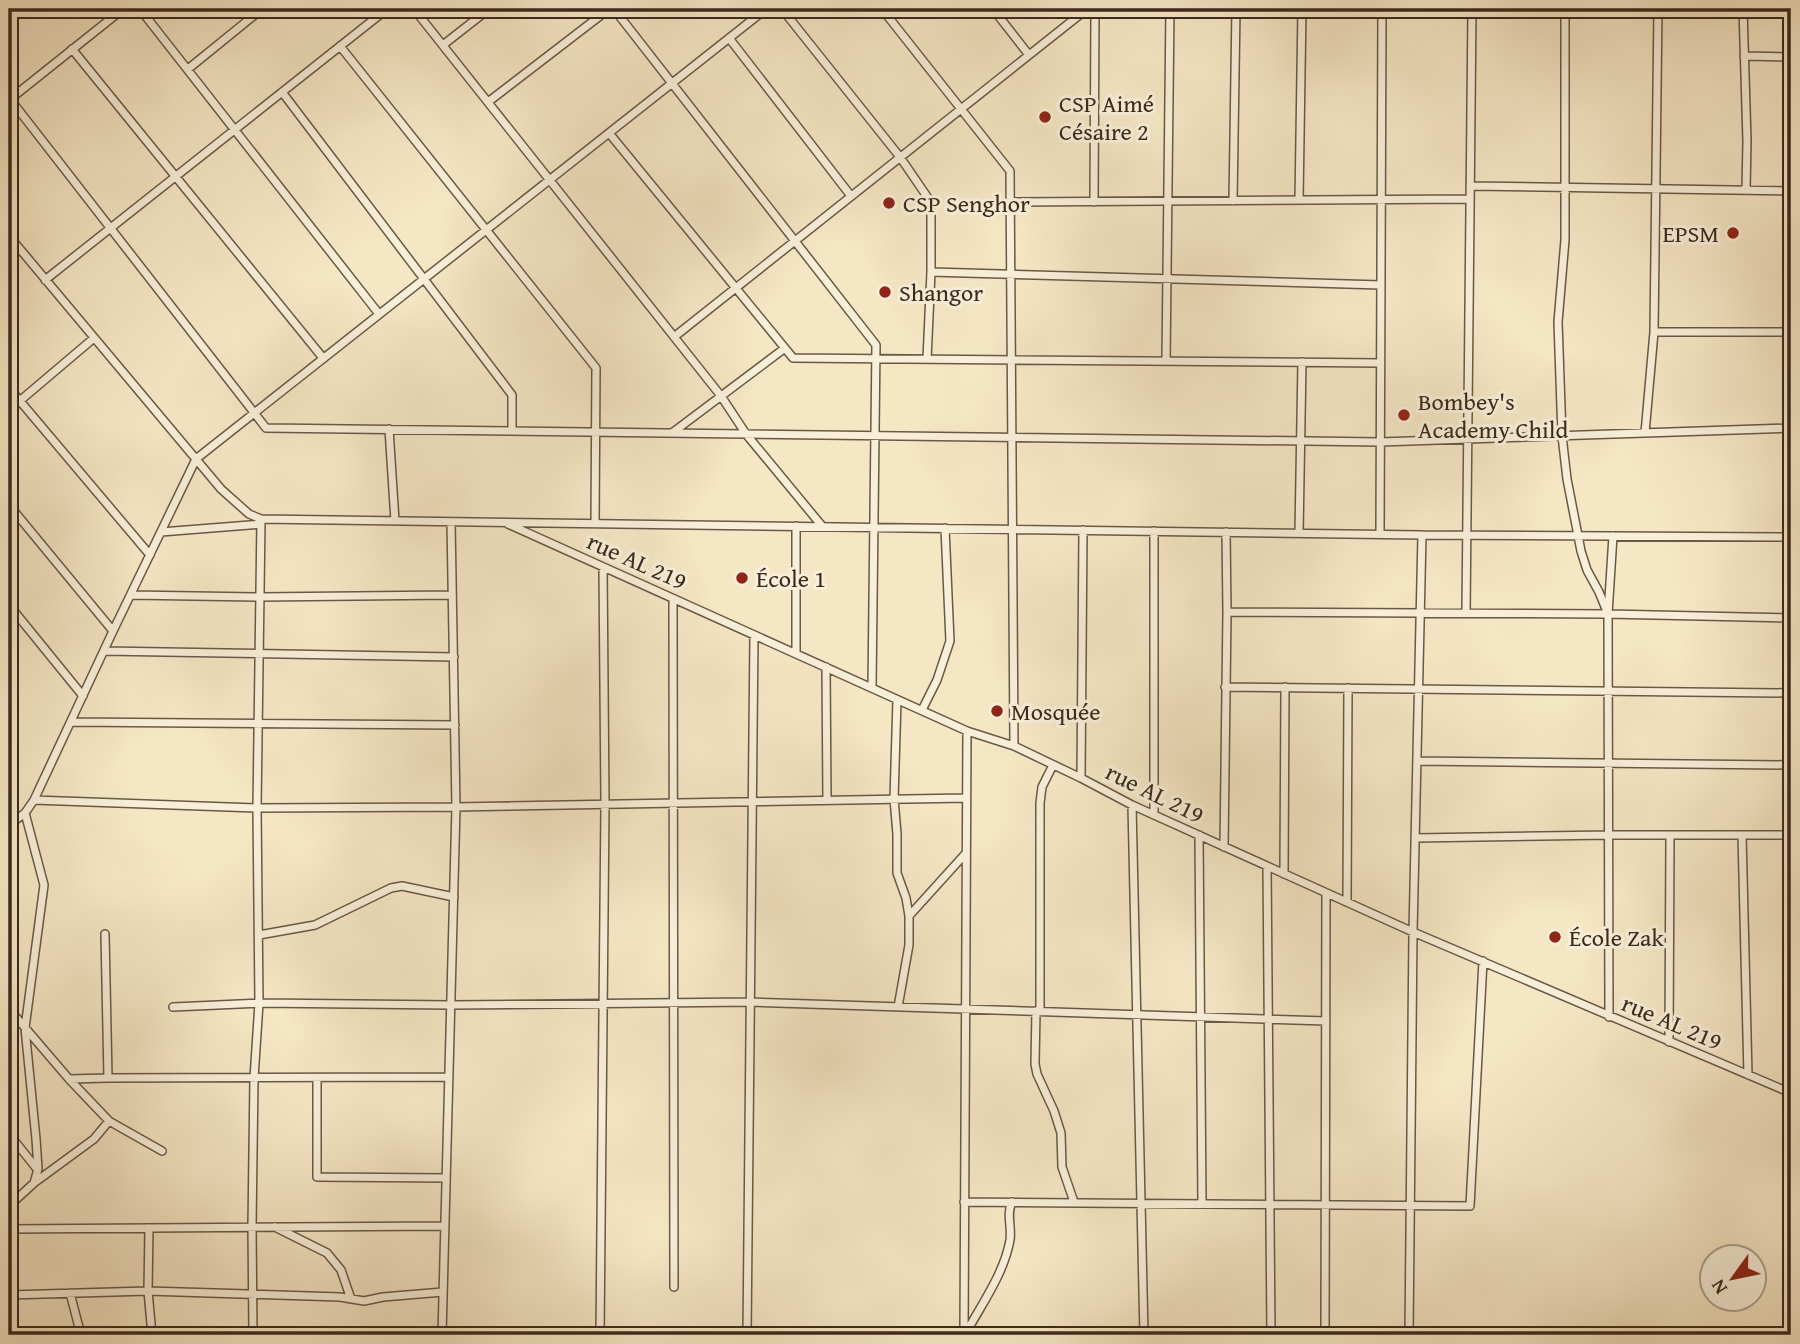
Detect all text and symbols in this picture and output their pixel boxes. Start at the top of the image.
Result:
place label: CSP Aimé Césaire 2 [1059,86,1154,149]
marker: CSP Aimé Césaire 2 [1037,109,1053,125]
place label: CSP Senghor [903,186,1030,221]
marker: CSP Senghor [881,195,897,211]
place label: EPSM [1663,216,1719,251]
marker: EPSM [1725,225,1741,241]
place label: Shangor [899,275,983,310]
marker: Shangor [877,284,893,300]
place label: Bombey's Academy Child [1418,384,1568,447]
marker: Bombey's Academy Child [1396,407,1412,423]
street label: rue AL 219 [582,524,692,598]
place label: École 1 [756,561,826,596]
marker: École 1 [734,570,750,586]
place label: Mosquée [1011,694,1101,729]
marker: Mosquée [989,703,1005,719]
street label: rue AL 219 [1100,754,1210,832]
place label: École Zak [1569,920,1664,955]
marker: École Zak [1547,929,1563,945]
street label: rue AL 219 [1617,985,1727,1059]
north arrow [1699,1242,1769,1312]
text: N [1703,1274,1734,1300]

